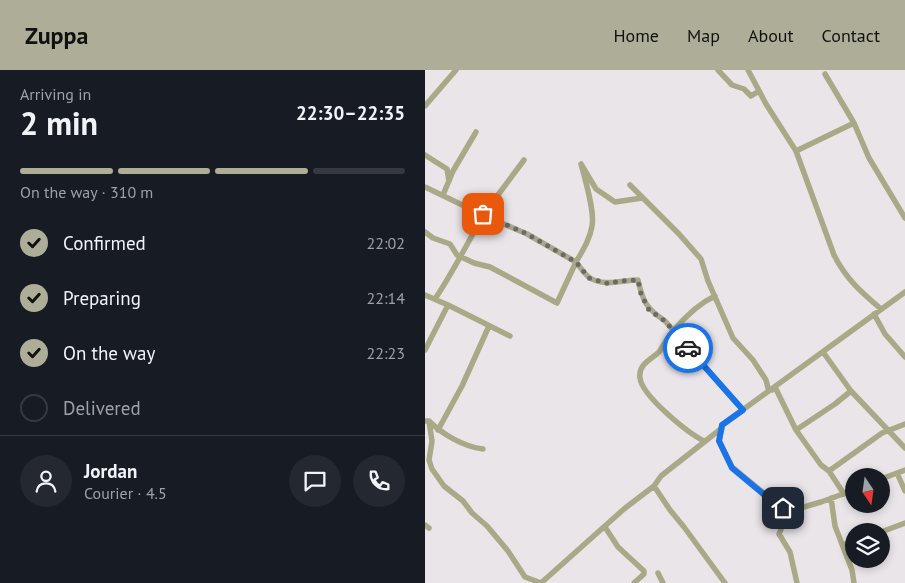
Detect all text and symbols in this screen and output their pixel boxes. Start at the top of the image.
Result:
text: Zuppa [25,20,88,51]
text: Home [613,24,659,47]
text: Map [687,24,720,47]
text: About [748,24,794,47]
text: Contact [822,24,880,47]
text: Arriving in [20,84,91,104]
text: 22:30–22:35 [296,101,405,125]
text: 2 min [20,102,98,144]
text: On the way · 310 m [20,182,153,202]
pin [462,193,504,235]
icon: bag [469,200,497,228]
icon: check [20,229,48,257]
text: Confirmed [63,231,146,255]
text: 22:02 [367,233,405,253]
icon: check [20,284,48,312]
text: Preparing [63,286,141,310]
text: 22:14 [367,288,405,308]
courier [663,323,713,373]
icon: car [674,334,702,362]
icon: check [20,339,48,367]
text: On the way [63,341,155,365]
text: 22:23 [367,343,405,363]
text: Delivered [63,396,141,420]
button: person [20,455,72,507]
button: chat [289,455,341,507]
button: phone [353,455,405,507]
text: Jordan [84,459,137,483]
north arrow [845,468,890,512]
map controls [845,468,890,568]
text: Courier · 4.5 [84,483,167,503]
pin [762,487,804,529]
icon: home [769,494,797,522]
button: layers [845,523,890,568]

